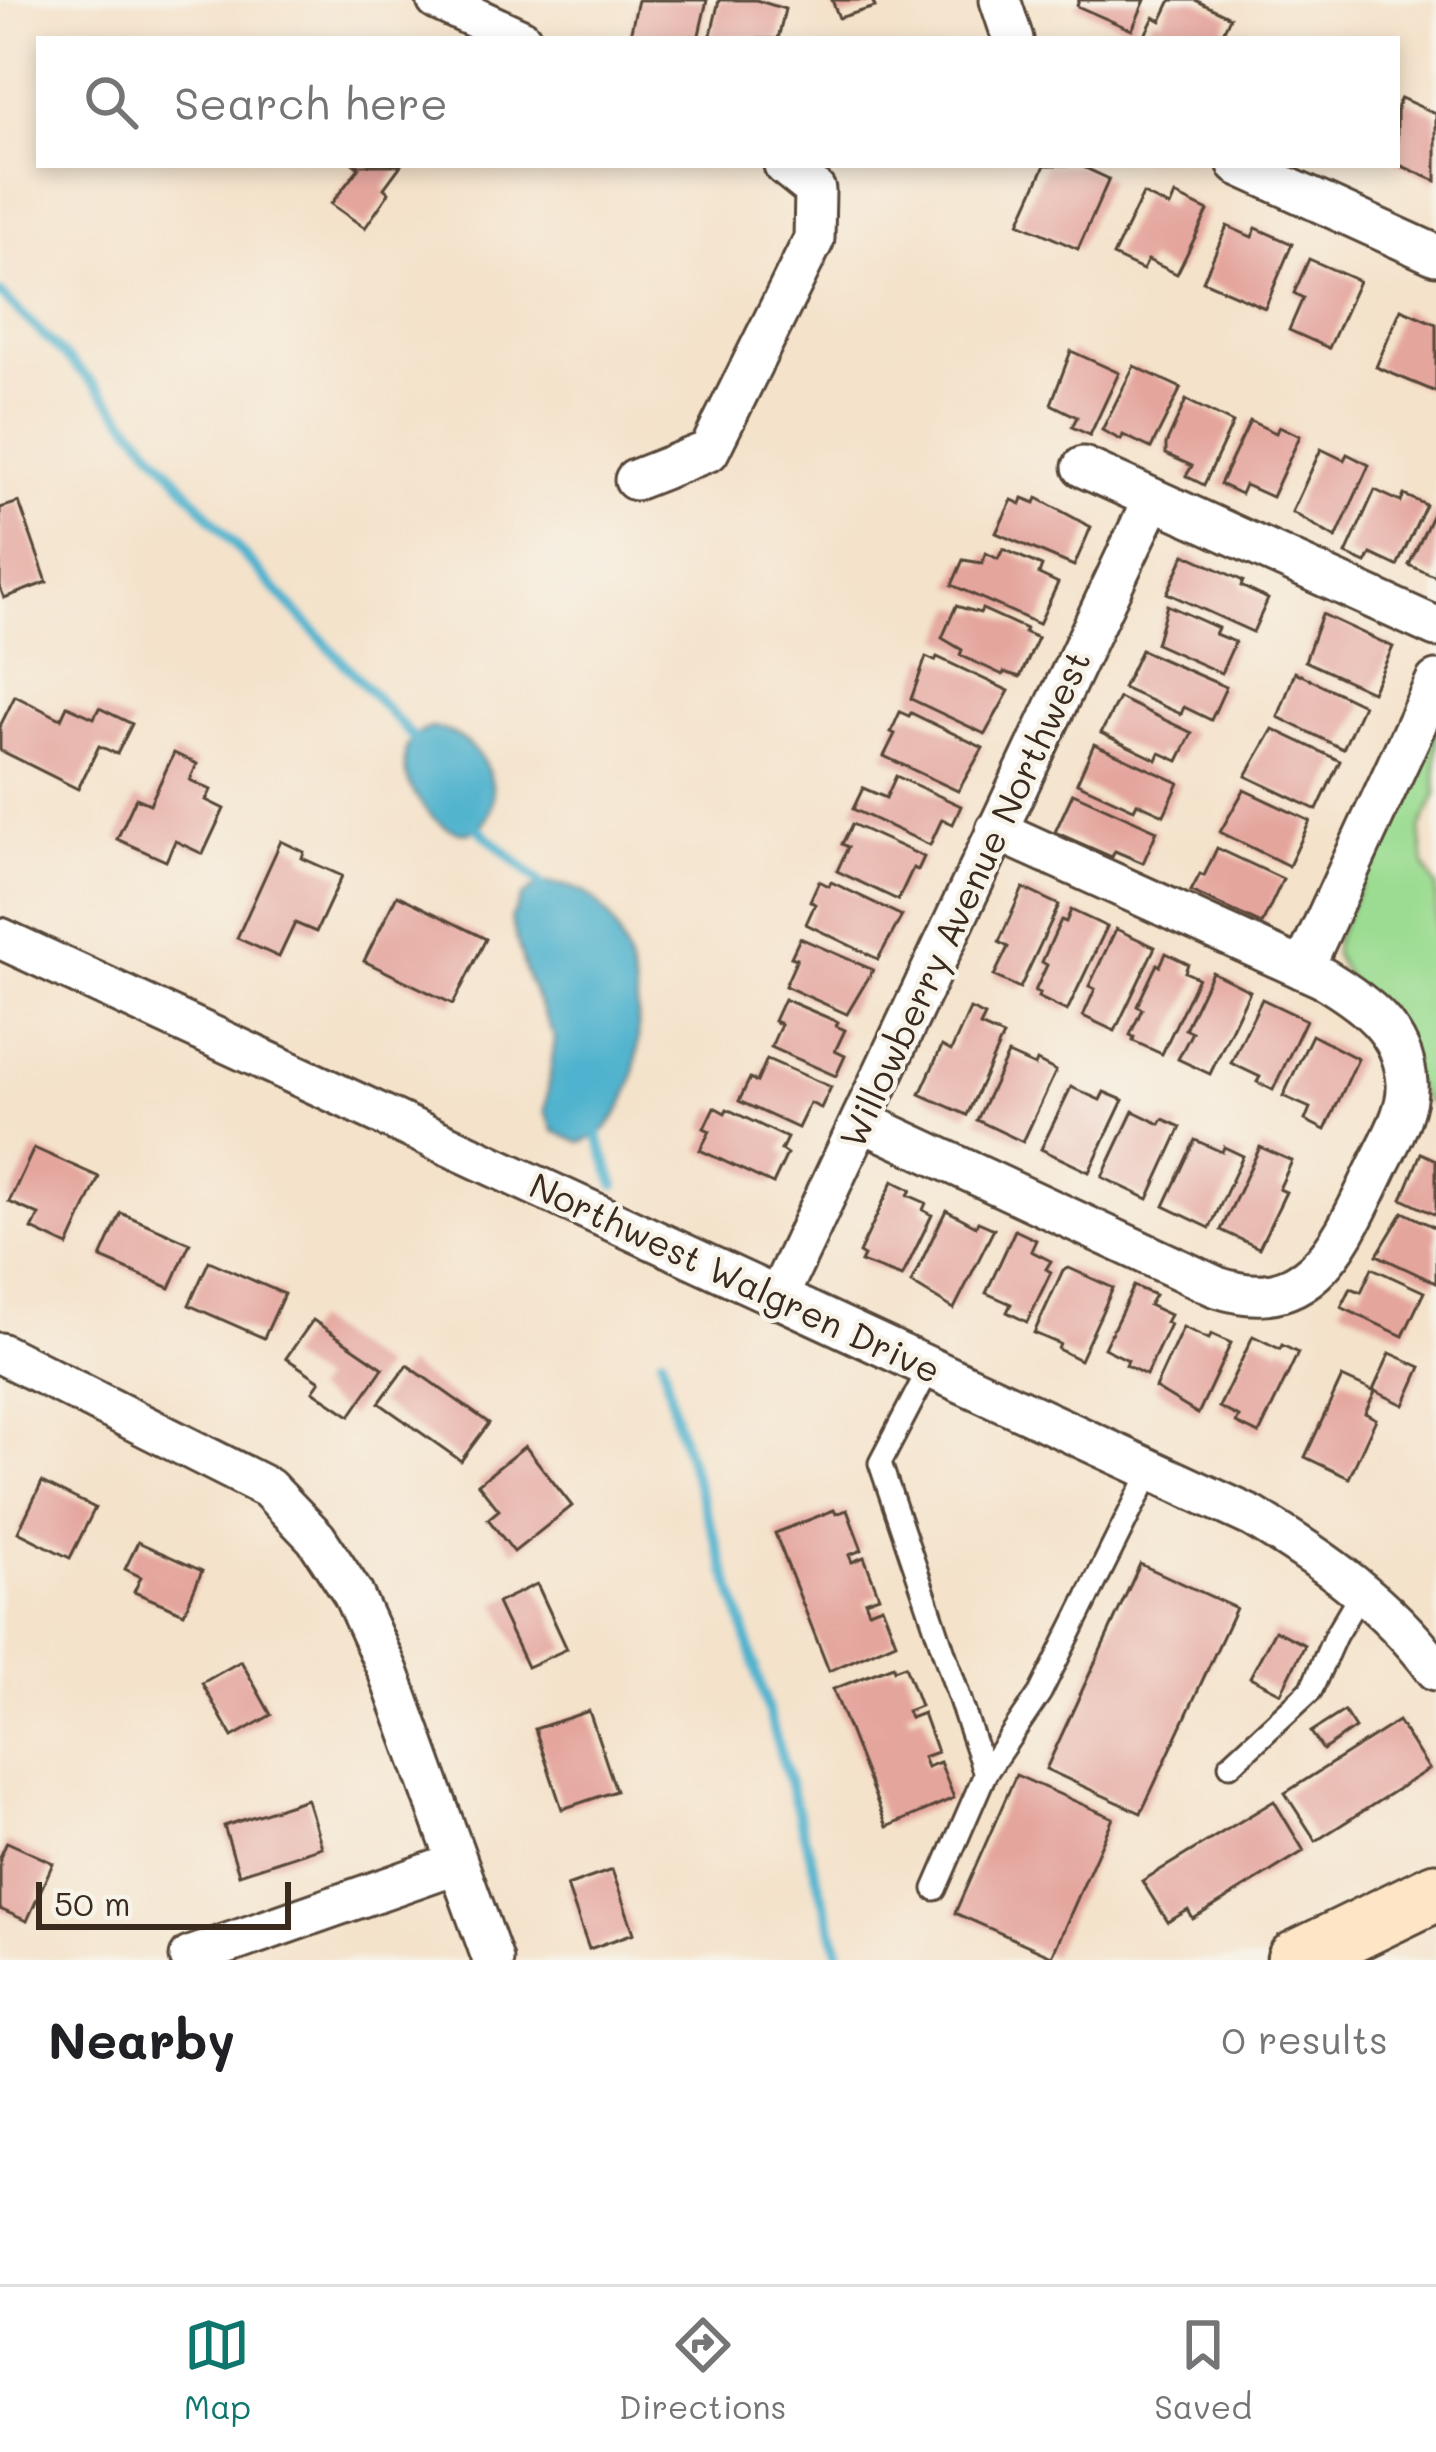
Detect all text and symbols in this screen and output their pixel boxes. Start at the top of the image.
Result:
search box [36,36,1400,168]
icon: search [78,69,144,135]
text: Search here [174,73,448,131]
street label: Willowberry Avenue Northwest [828,642,1101,1155]
street label: Northwest Walgren Drive [523,1161,949,1393]
scale bar [36,1876,291,1929]
text: 50 m [54,1881,130,1924]
text: Nearby [48,2005,235,2072]
text: 0 results [1222,2013,1388,2064]
tab: Map [184,2312,251,2427]
tab: Directions [619,2312,786,2427]
tab: Saved [1154,2312,1252,2427]

